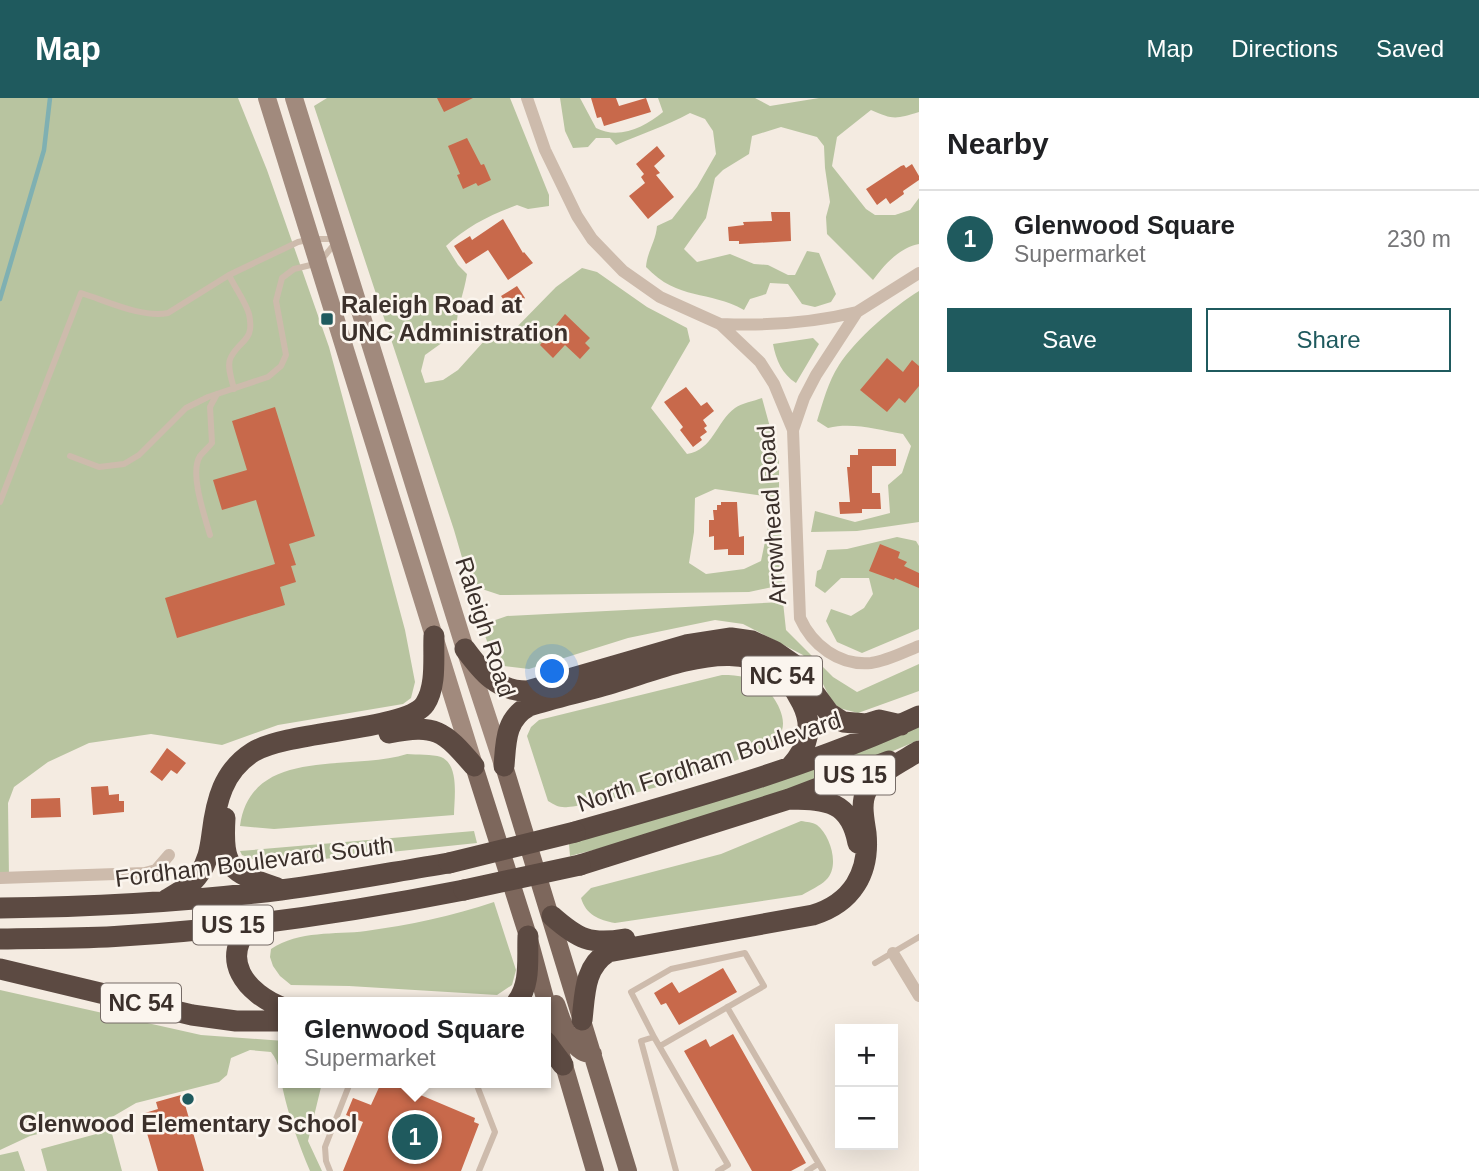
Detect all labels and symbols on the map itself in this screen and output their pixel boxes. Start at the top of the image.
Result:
place label: Raleigh Road at UNC Administration [341,291,568,346]
marker: Raleigh Road at UNC Administration [319,311,335,327]
street label: Arrowhead Road [752,424,791,606]
street label: Raleigh Road [450,554,521,700]
your location [535,654,569,688]
road number: NC 54 [742,656,822,696]
street label: North Fordham Boulevard [573,706,844,817]
road number: US 15 [815,755,895,794]
street label: Fordham Boulevard South [113,831,395,892]
road number: US 15 [193,905,273,944]
road number: NC 54 [101,983,181,1022]
marker: Glenwood Elementary School [180,1091,196,1107]
place label: Glenwood Elementary School [19,1110,357,1137]
pin: 1 [392,1111,438,1163]

